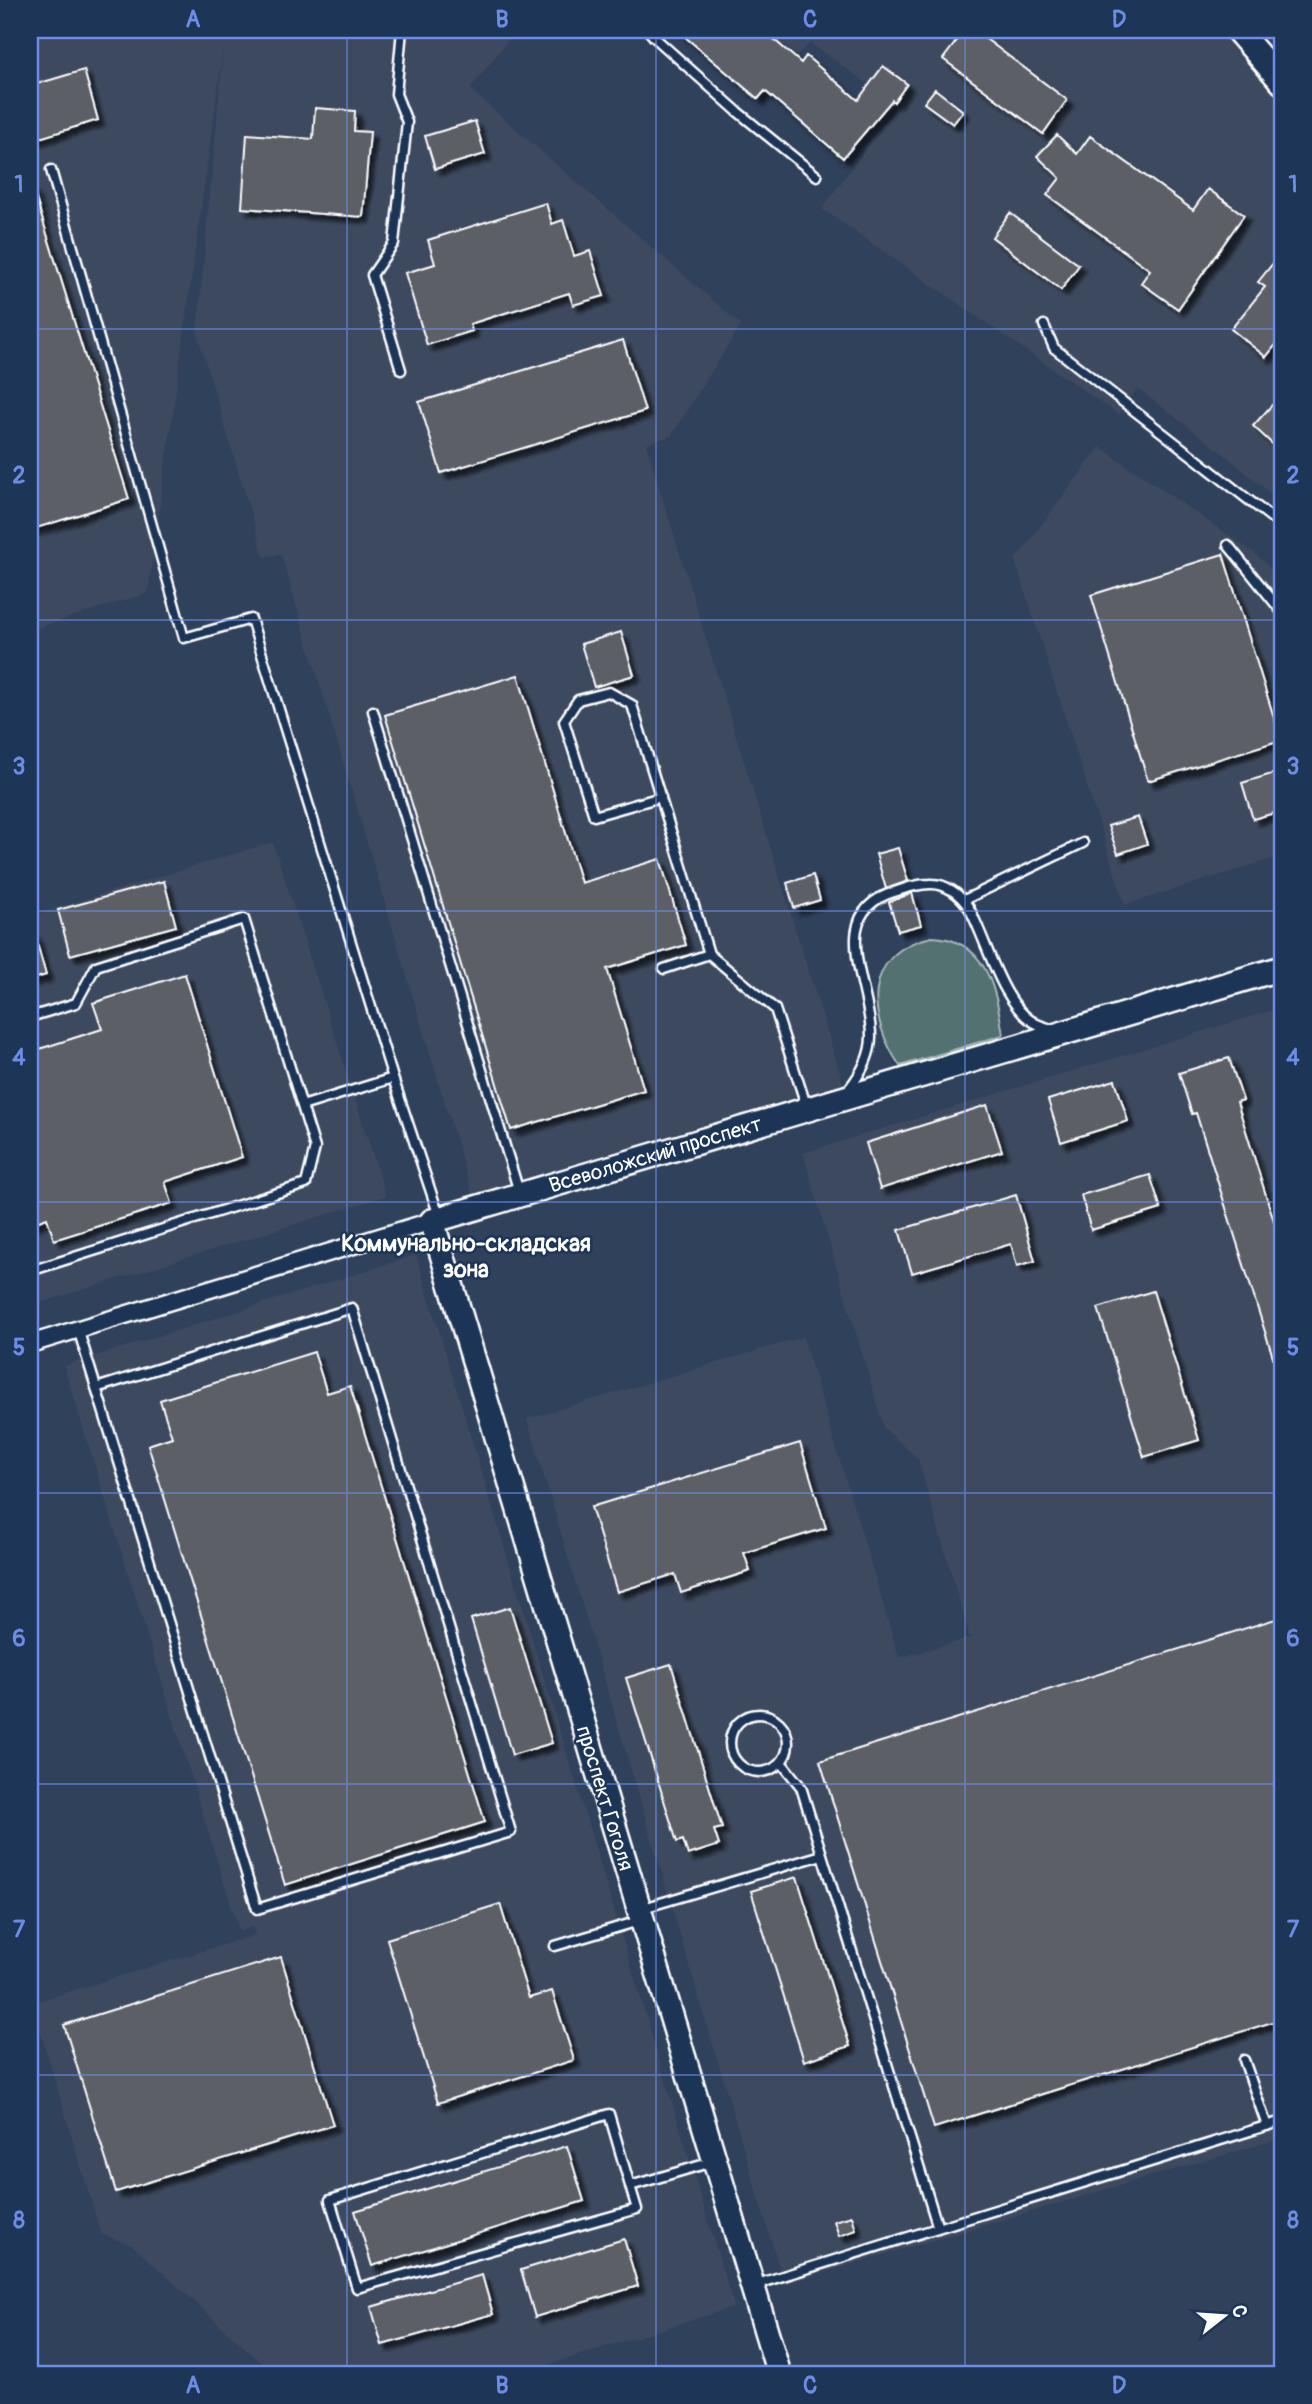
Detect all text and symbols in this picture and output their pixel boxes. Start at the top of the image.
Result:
text: A [186,5,201,34]
text: B [495,5,509,34]
text: C [803,5,817,34]
text: D [1112,5,1126,34]
text: 1 [15,170,24,199]
text: 1 [1289,170,1298,199]
text: 2 [13,461,26,490]
text: 2 [1287,461,1300,490]
text: 3 [13,752,25,781]
text: 3 [1287,752,1299,781]
text: 4 [12,1043,26,1072]
text: 4 [1286,1043,1300,1072]
street label: Всеволожский проспект [546,1110,766,1199]
district label: Коммунально-складская зона [341,1229,591,1284]
text: 5 [13,1333,25,1362]
text: 5 [1287,1333,1299,1362]
text: 6 [12,1624,26,1653]
text: 6 [1286,1624,1300,1653]
street label: проспект Гоголя [570,1722,639,1874]
text: 7 [13,1915,26,1944]
text: 7 [1287,1915,1300,1944]
text: 8 [13,2206,25,2235]
text: 8 [1287,2206,1299,2235]
north arrow [1190,2282,1260,2352]
text: С [1226,2302,1253,2321]
text: A [186,2371,201,2400]
text: B [495,2371,509,2400]
text: C [803,2371,817,2400]
text: D [1112,2371,1126,2400]

